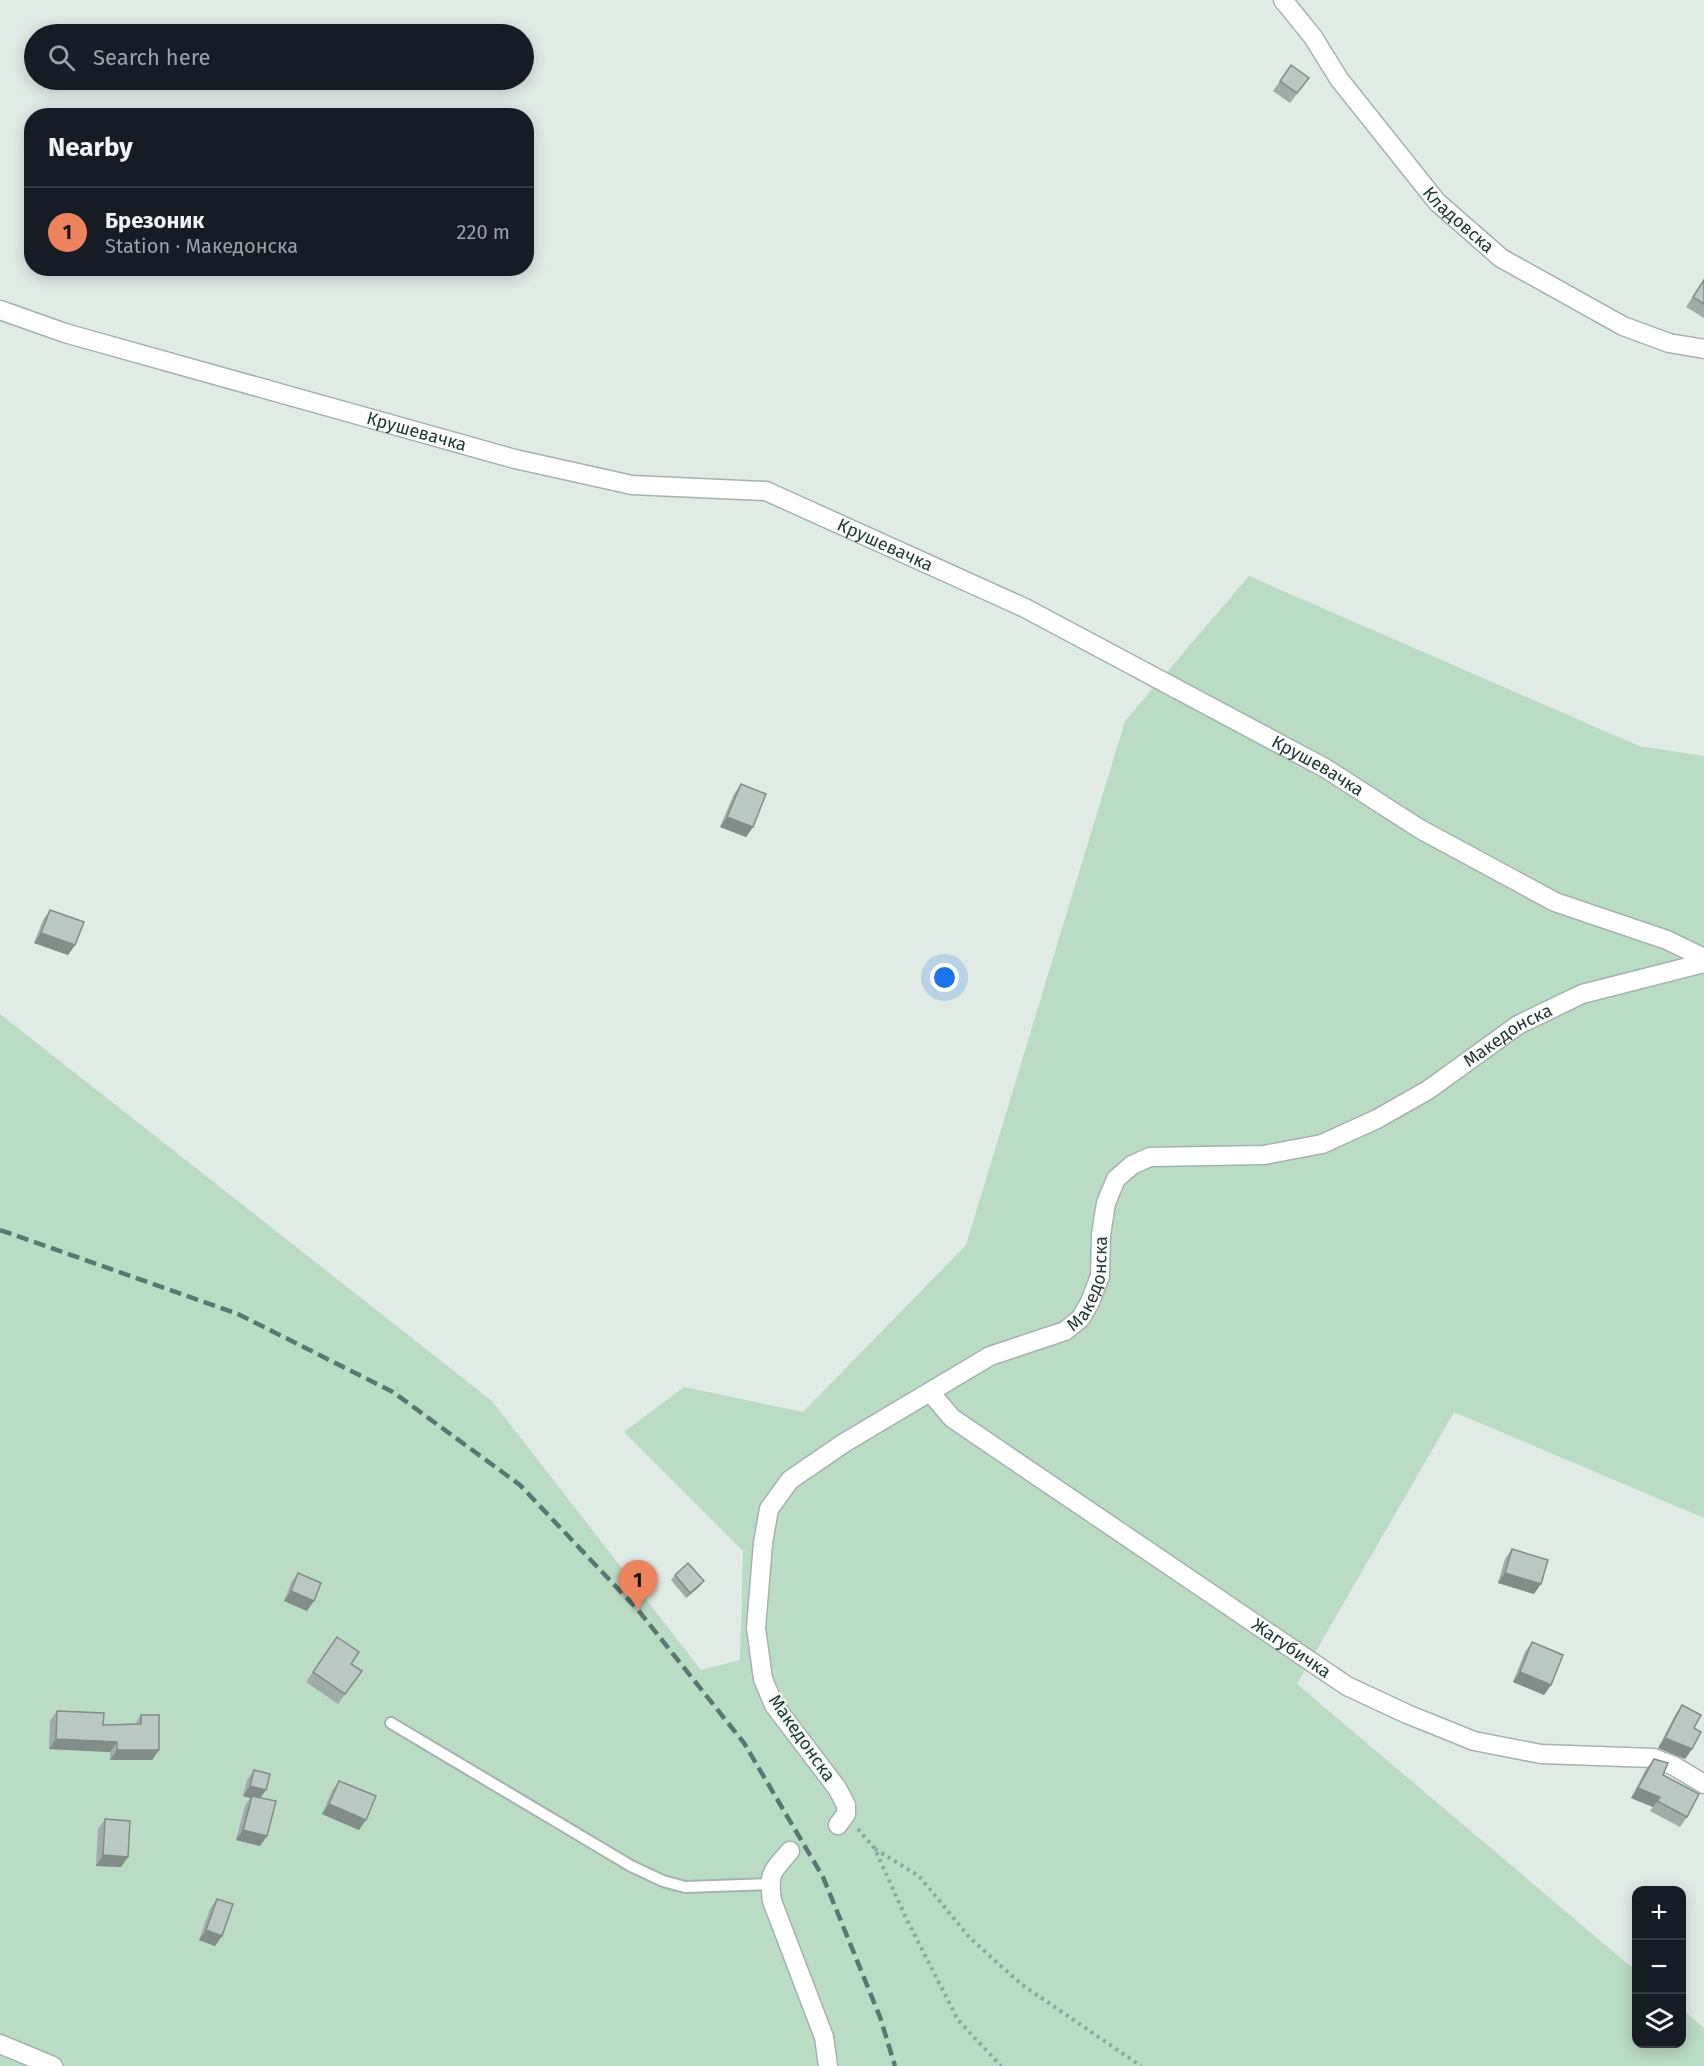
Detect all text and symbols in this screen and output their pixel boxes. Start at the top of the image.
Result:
search box [24,24,534,90]
icon: search [45,41,78,74]
text: Search here [93,44,211,71]
text: Nearby [48,132,133,163]
street label: Кладовска [1418,182,1499,258]
text: Брезоник [105,207,204,234]
text: 1 [63,220,72,244]
text: 220 m [457,220,510,244]
text: Station · Македонска [105,234,298,258]
street label: Крушевачка [364,407,469,456]
street label: Крушевачка [834,514,937,576]
street label: Крушевачка [1268,731,1368,801]
your location [930,963,959,992]
street label: Македонска [1459,999,1556,1072]
street label: Македонска [1062,1236,1112,1336]
pin: 1 [618,1560,658,1610]
street label: Жагубичка [1247,1613,1335,1683]
street label: Македонска [764,1690,840,1786]
map controls [1632,1886,1686,2048]
button: + [1632,1886,1686,1940]
button: − [1632,1940,1686,1994]
button: layers [1632,1994,1686,2048]

